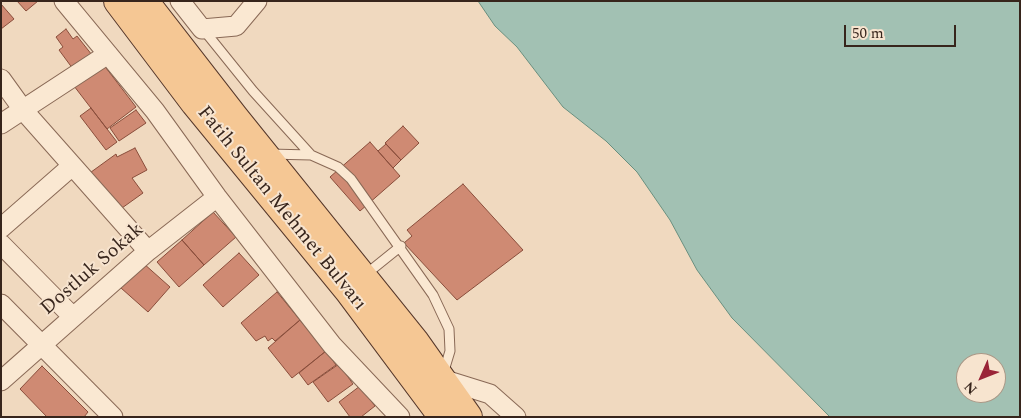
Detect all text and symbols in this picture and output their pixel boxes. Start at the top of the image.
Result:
scale bar [846,15,958,47]
text: 50 m [852,22,884,45]
street label: Fatih Sultan Mehmet Bulvarı [191,102,371,316]
street label: Dostluk Sokak [37,219,149,321]
north arrow [956,353,1006,403]
text: N [959,377,982,399]

